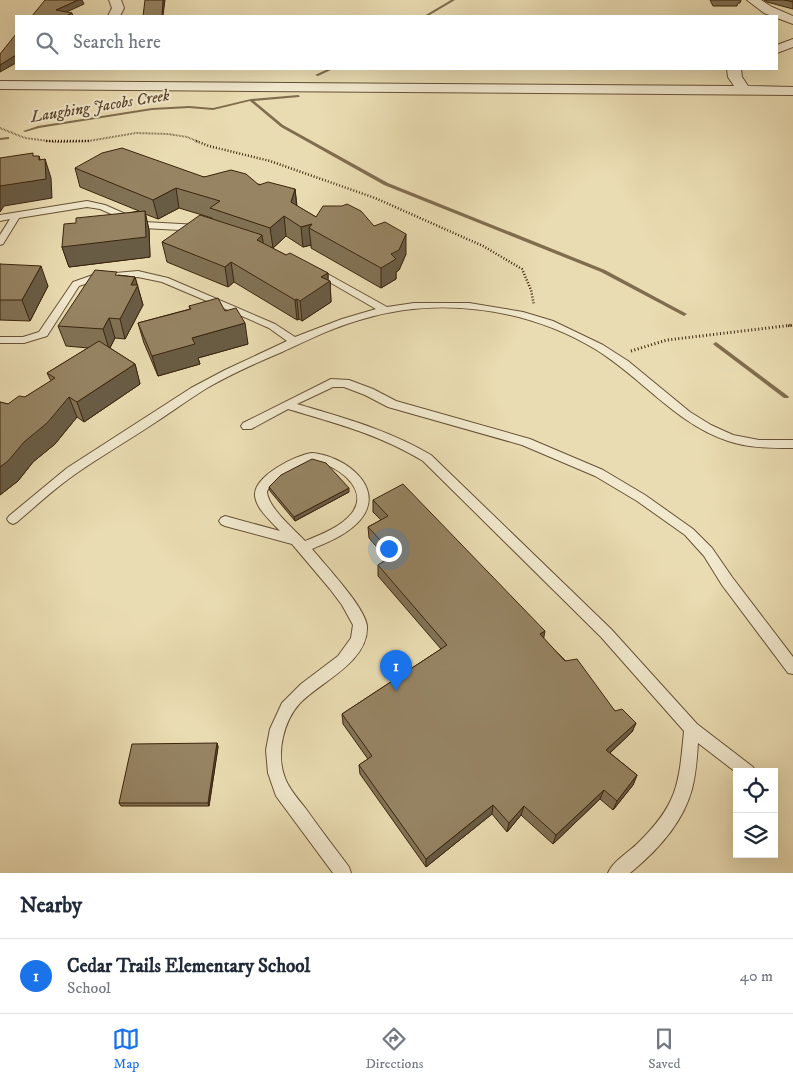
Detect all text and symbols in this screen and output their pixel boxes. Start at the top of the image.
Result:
search box [15,15,778,70]
icon: search [33,29,61,57]
text: Search here [73,31,161,54]
water label: Laughing Jacobs Creek [28,85,171,127]
your location [376,536,402,562]
pin: 1 [380,650,412,691]
map controls [733,768,778,858]
button: locate [733,768,778,813]
button: layers [733,813,778,858]
text: Nearby [20,893,82,919]
text: Cedar Trails Elementary School [67,955,310,978]
text: 1 [33,966,39,986]
text: 40 m [740,966,773,986]
text: School [67,978,111,998]
tab: Map [112,1025,140,1073]
tab: Directions [365,1025,423,1073]
tab: Saved [648,1025,681,1073]

